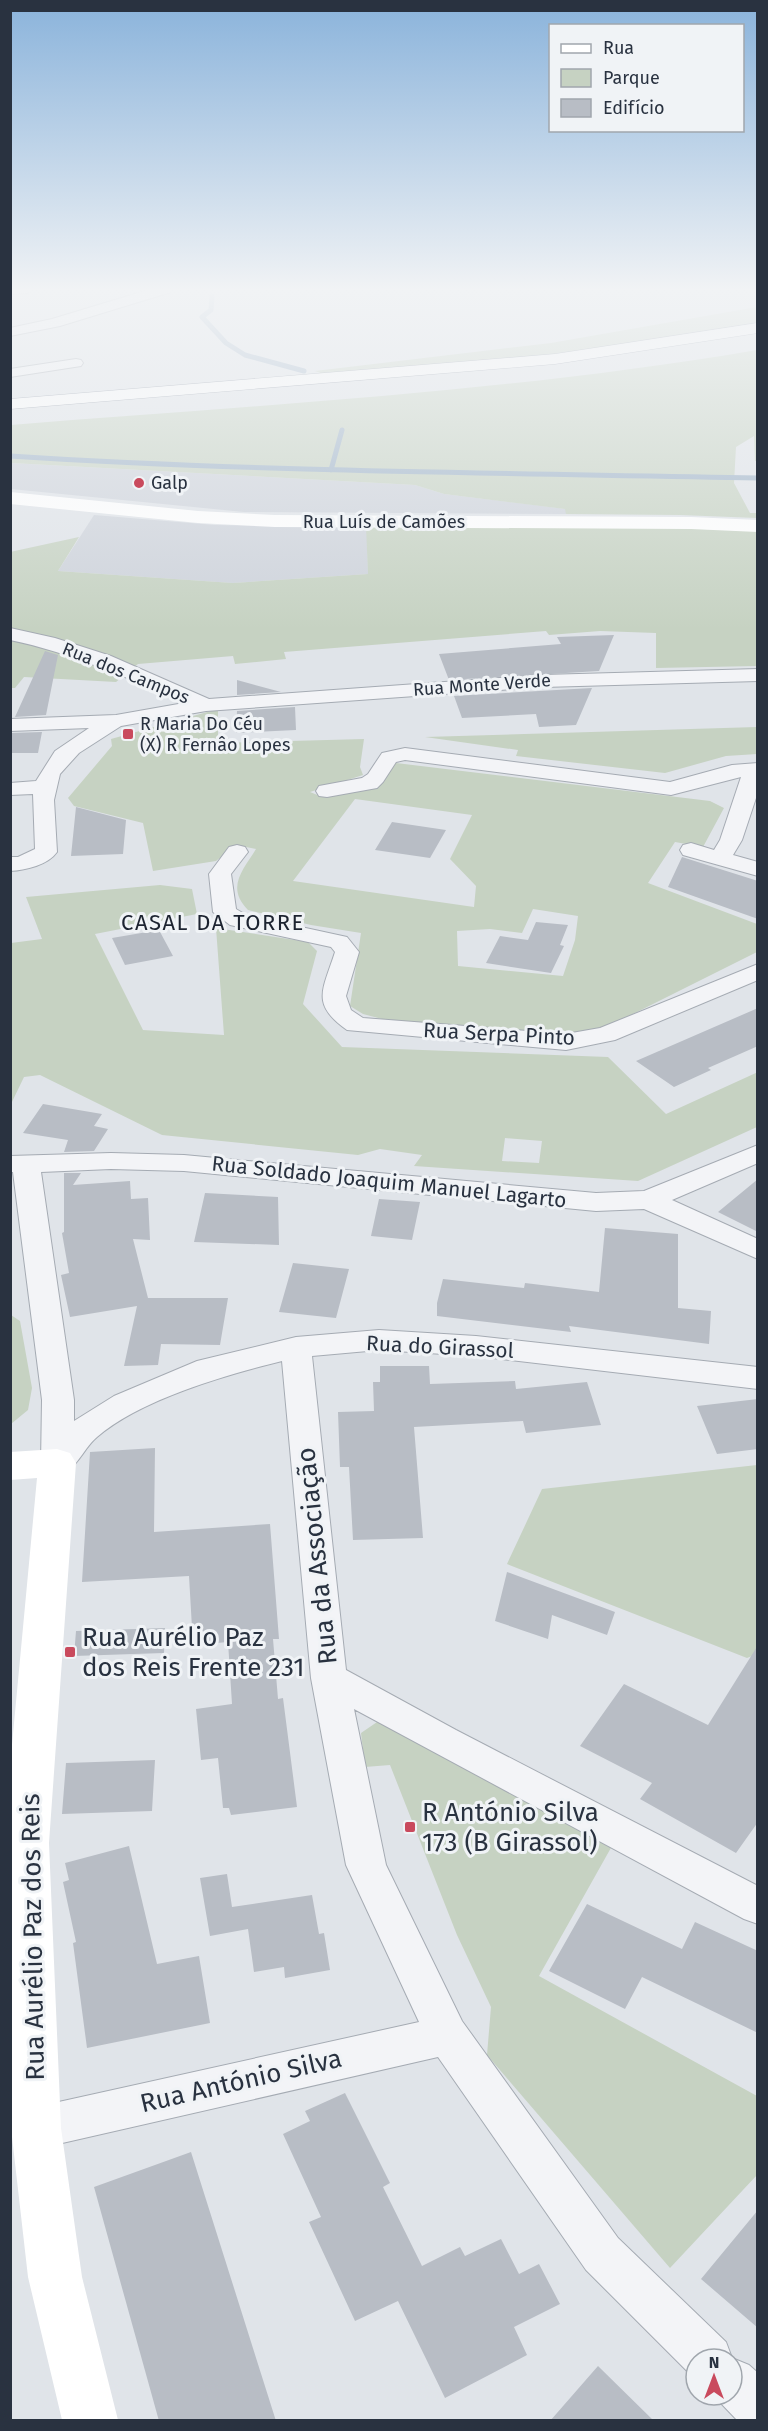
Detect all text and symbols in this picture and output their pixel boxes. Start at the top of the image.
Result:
legend [549,24,744,132]
text: Rua [603,37,634,59]
text: Parque [603,67,660,89]
text: Edifício [603,97,665,119]
place label: Galp [151,472,188,494]
marker: Galp [132,476,146,490]
street label: Rua Luís de Camões [303,511,465,533]
street label: Rua dos Campos [59,637,193,709]
street label: Rua Monte Verde [412,669,552,701]
place label: R Maria Do Céu (X) R Fernâo Lopes [140,713,290,756]
marker: R Maria Do Céu (X) R Fernâo Lopes [121,727,135,741]
district label: CASAL DA TORRE [121,909,305,936]
street label: Rua Serpa Pinto [422,1017,576,1051]
street label: Rua Soldado Joaquim Manuel Lagarto [210,1150,568,1214]
street label: Rua do Girassol [365,1330,515,1364]
street label: Rua da Associação [290,1446,344,1666]
place label: Rua Aurélio Paz dos Reis Frente 231 [82,1622,305,1683]
marker: Rua Aurélio Paz dos Reis Frente 231 [63,1645,77,1659]
street label: Rua Aurélio Paz dos Reis [15,1793,51,2081]
place label: R António Silva 173 (B Girassol) [422,1797,599,1858]
marker: R António Silva 173 (B Girassol) [403,1820,417,1834]
street label: Rua António Silva [137,2043,345,2119]
north arrow [684,2347,744,2407]
text: N [709,2353,719,2372]

